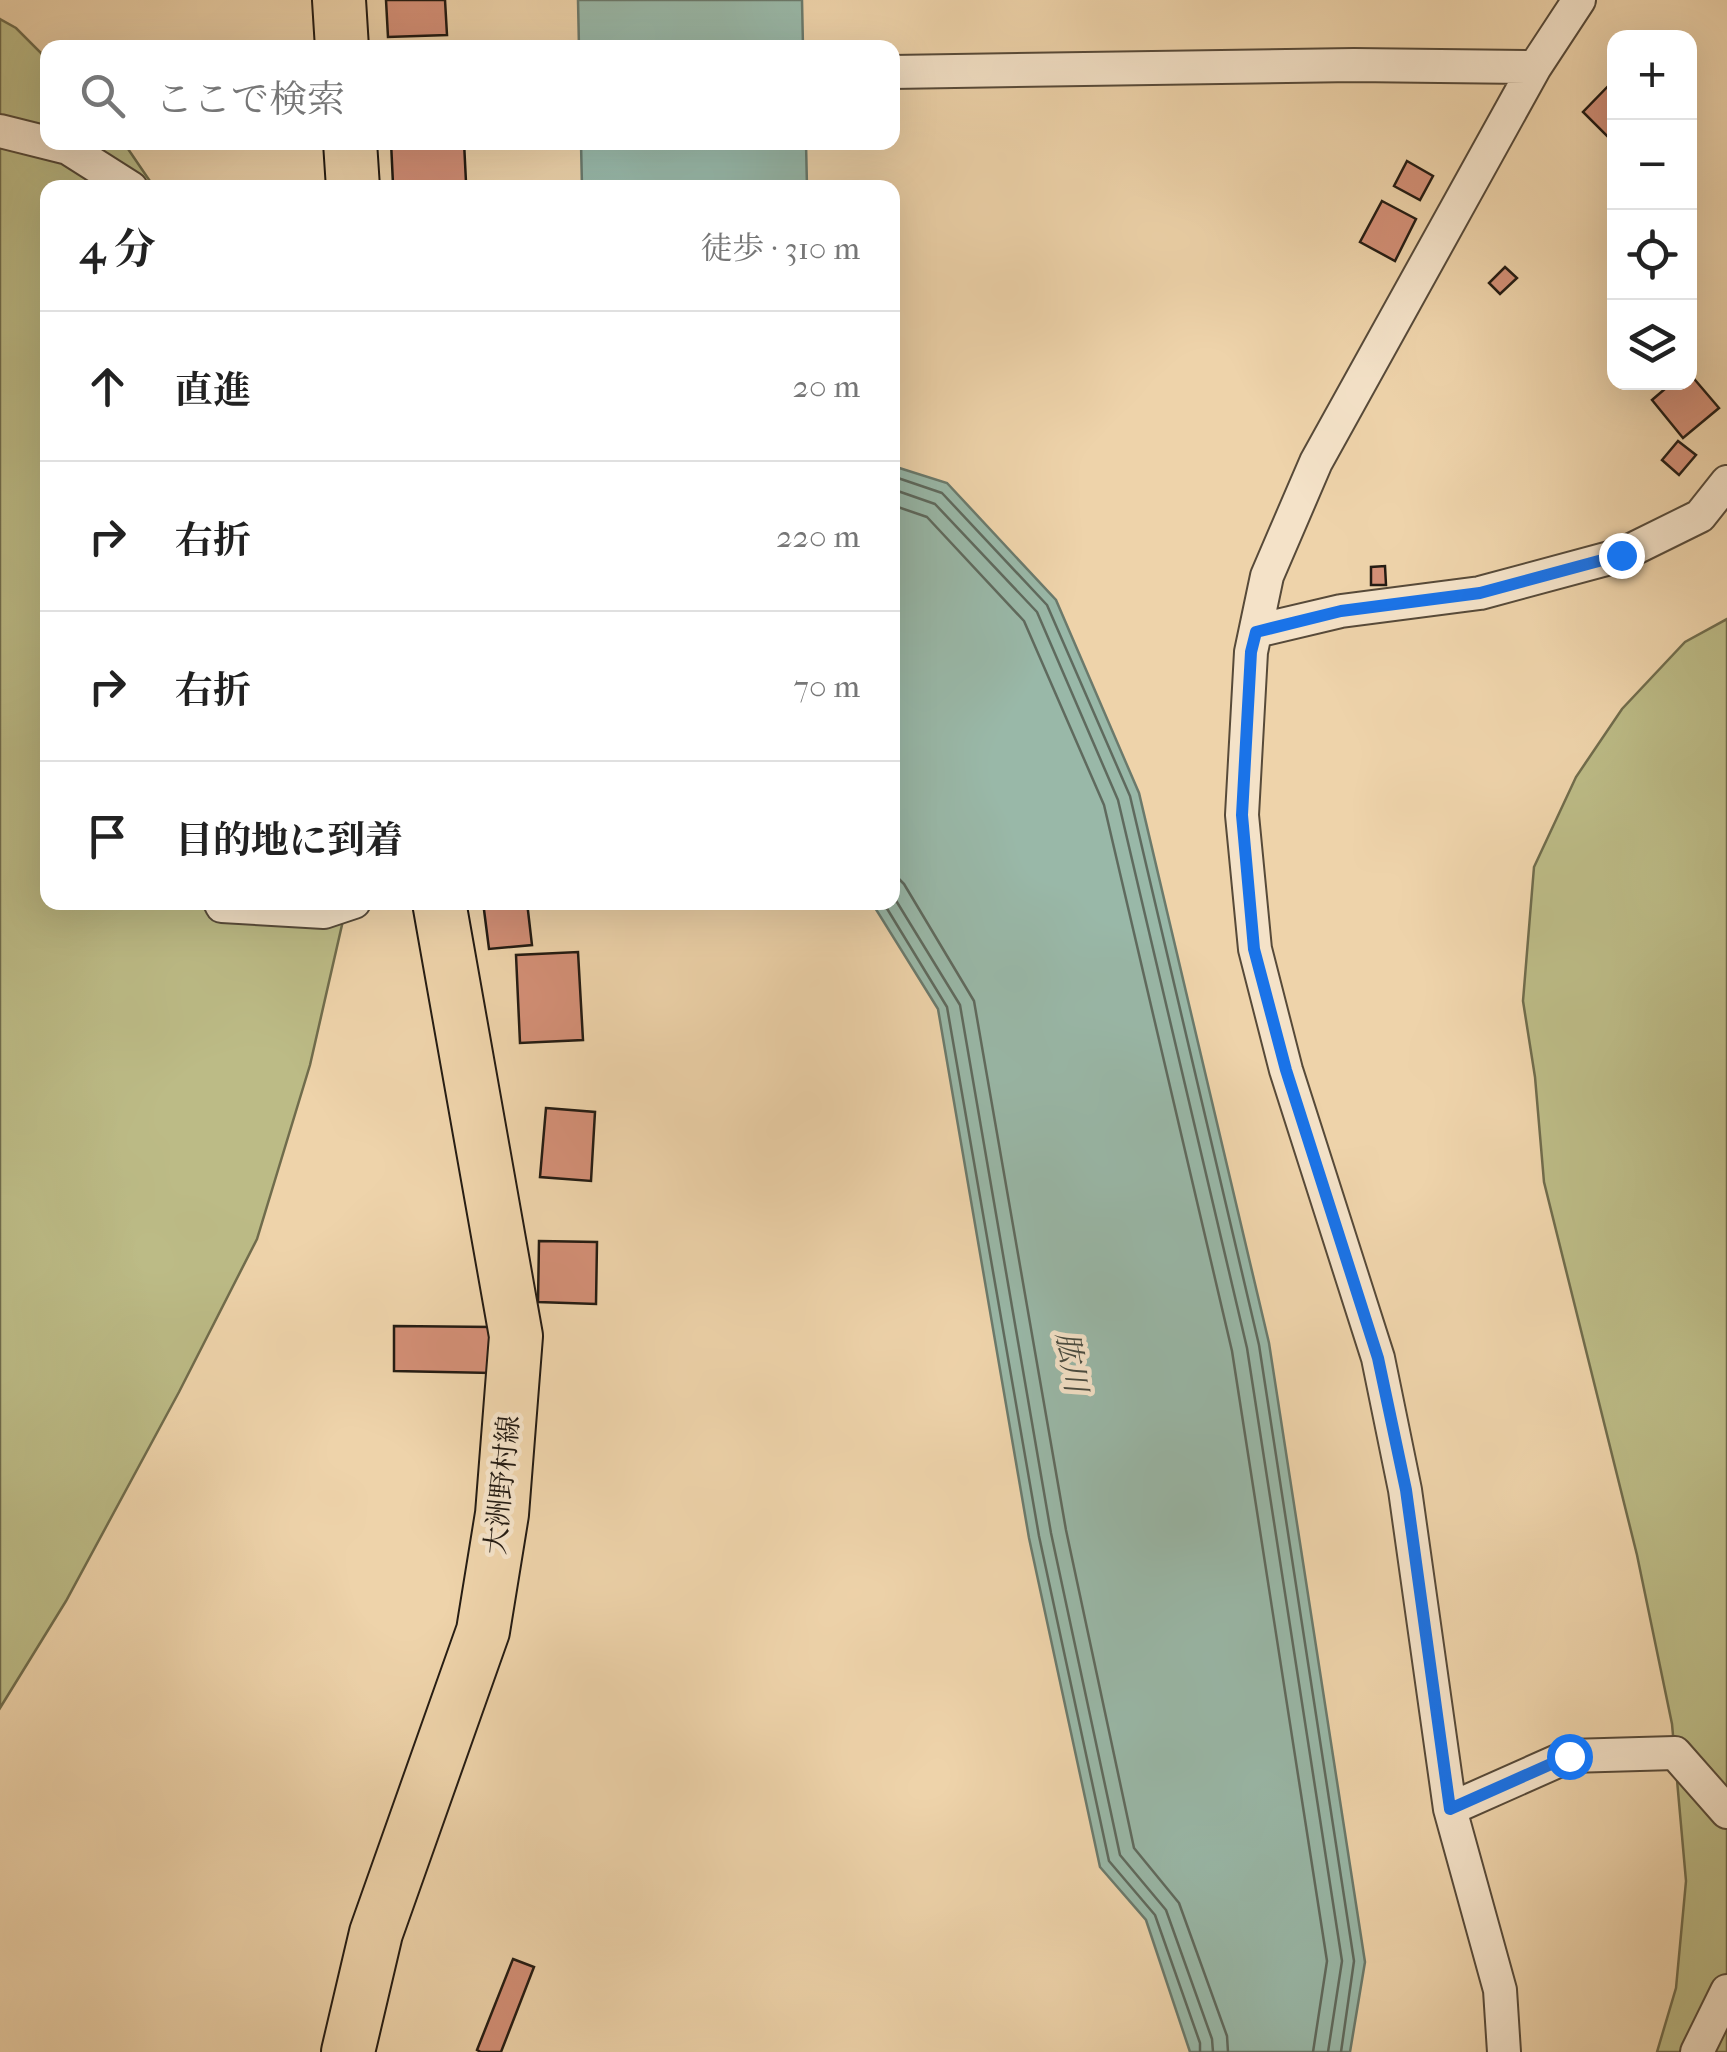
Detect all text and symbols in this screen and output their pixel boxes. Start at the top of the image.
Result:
map controls [1607,30,1697,390]
button: + [1607,30,1697,120]
search box [40,40,900,150]
icon: search [75,68,130,123]
text: ここで検索 [155,77,345,122]
button: − [1607,120,1697,210]
button: locate [1607,210,1697,300]
text: 4 分 [80,225,156,274]
text: 徒歩 · 310 m [700,230,860,267]
button: layers [1607,300,1697,390]
icon: ahead [80,359,135,414]
text: 直進 [175,368,251,413]
text: 20 m [792,368,860,405]
icon: right [80,509,135,564]
text: 右折 [175,518,251,563]
text: 220 m [776,518,860,555]
route end [1599,533,1645,579]
icon: right [80,659,135,714]
text: 右折 [175,668,251,713]
text: 70 m [794,668,860,705]
icon: arrive [80,809,135,864]
text: 目的地に到着 [175,818,403,863]
water label: 肱川 [1049,1329,1094,1398]
street label: 大洲野村線 [478,1414,526,1556]
route start [1547,1734,1593,1780]

